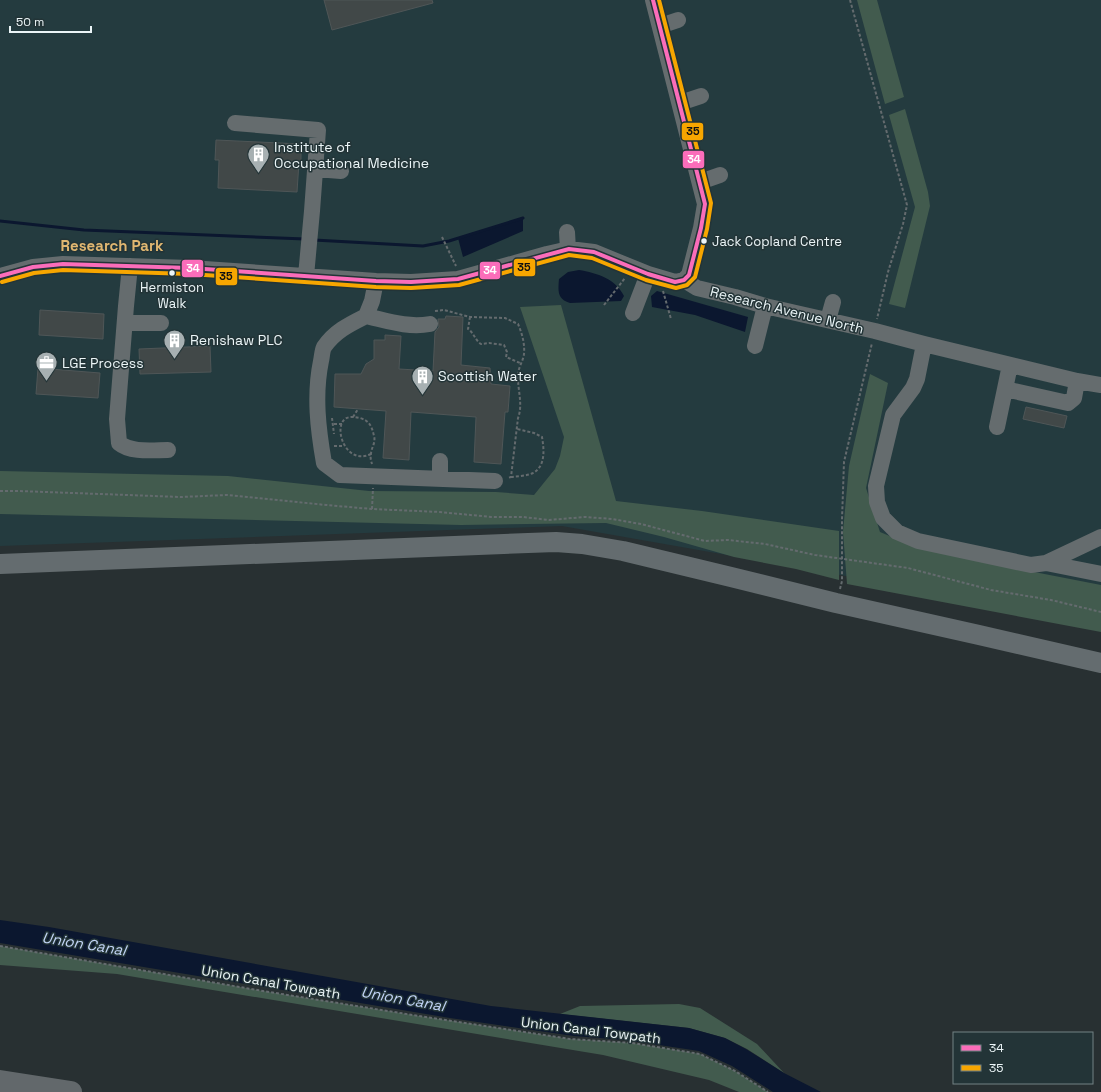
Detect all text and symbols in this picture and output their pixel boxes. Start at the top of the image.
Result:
scale bar [10,8,91,34]
text: 50 m [16,14,44,30]
line badge: 35 [681,122,704,141]
text: 35 [686,124,700,138]
place label: Institute of Occupational Medicine [274,138,429,172]
building icon: Institute of Occupational Medicine [245,142,271,175]
line badge: 34 [682,150,705,169]
text: 34 [687,152,701,166]
place label: Jack Copland Centre [712,233,842,250]
district label: Research Park [61,236,164,255]
marker: Jack Copland Centre [699,236,709,246]
line badge: 35 [513,258,536,277]
line badge: 34 [181,259,204,278]
text: 35 [517,260,531,274]
text: 34 [186,261,200,275]
line badge: 34 [479,261,501,280]
text: 34 [483,263,497,277]
line badge: 35 [215,267,238,286]
marker: Hermiston Walk [167,268,177,278]
text: 35 [219,269,233,283]
place label: Hermiston Walk [140,279,204,312]
street label: Research Avenue North [708,282,866,338]
building icon: Renishaw PLC [162,327,188,360]
place label: Renishaw PLC [190,331,283,349]
office icon: LGE Process [34,350,60,383]
place label: LGE Process [62,354,144,372]
building icon: Scottish Water [409,363,435,396]
place label: Scottish Water [438,367,537,385]
water label: Union Canal [41,927,130,960]
street label: Union Canal Towpath [200,961,342,1003]
water label: Union Canal [360,982,449,1016]
street label: Union Canal Towpath [520,1012,662,1048]
legend [953,1032,1093,1084]
text: 34 [989,1040,1004,1056]
text: 35 [989,1060,1003,1076]

